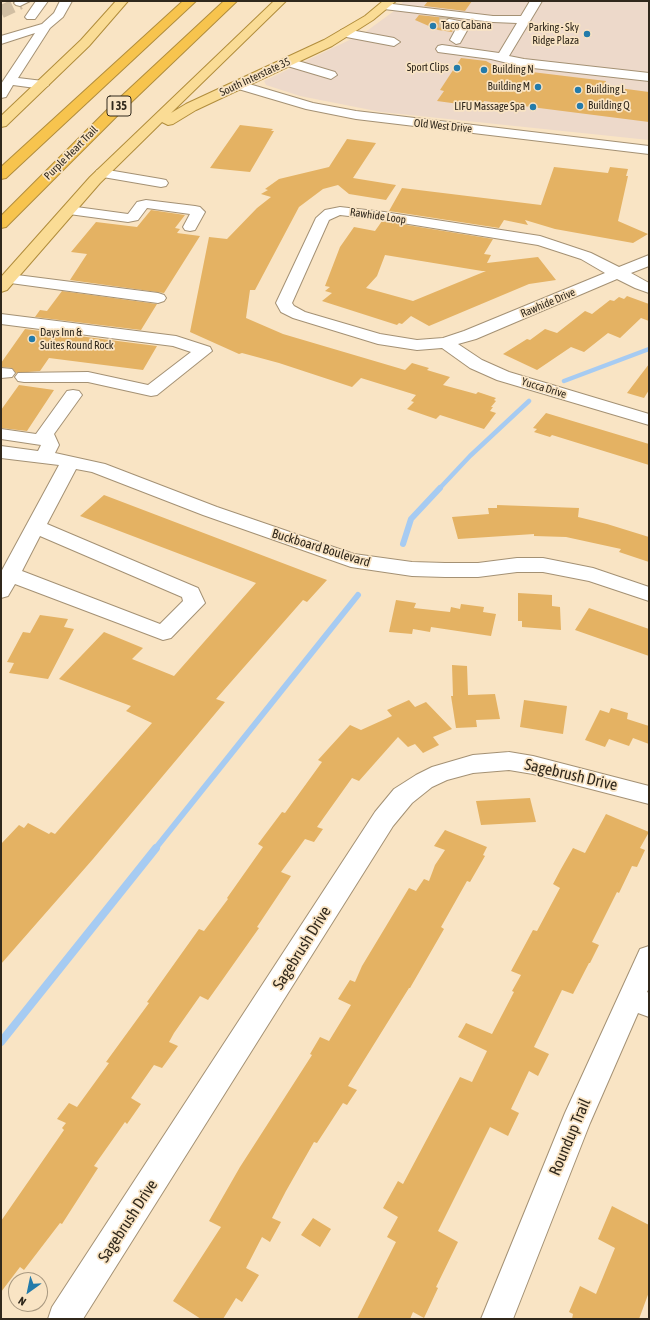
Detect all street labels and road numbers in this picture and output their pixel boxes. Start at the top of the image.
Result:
street label: South Interstate 35 [217,55,293,99]
road number: I 35 [107,96,131,116]
street label: Old West Drive [413,116,473,136]
street label: Purple Heart Trail [41,123,101,183]
street label: Rawhide Loop [349,206,407,226]
street label: Rawhide Drive [519,286,577,320]
street label: Yucca Drive [520,375,568,401]
street label: Buckboard Boulevard [270,526,372,570]
street label: Sagebrush Drive [523,755,619,795]
street label: Sagebrush Drive [269,903,335,993]
street label: Roundup Trail [545,1096,595,1178]
street label: Sagebrush Drive [94,1176,162,1266]

